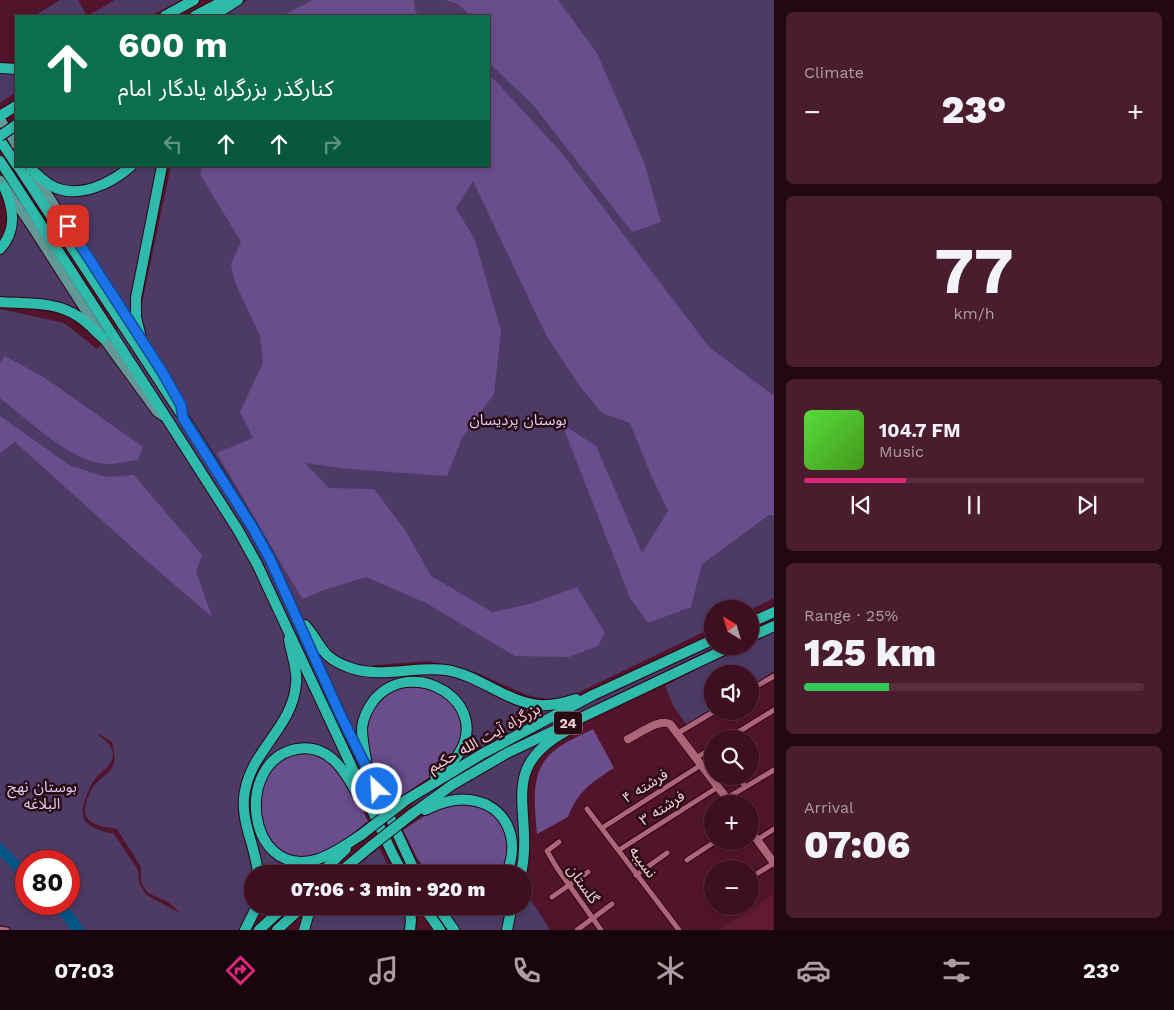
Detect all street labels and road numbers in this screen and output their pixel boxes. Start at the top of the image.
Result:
street label: بزرگراه آیت الله حکیم [425,700,544,778]
road number: 24 [554,711,582,734]
street label: فرشته ۴ [619,765,671,807]
street label: فرشته ۳ [636,787,688,829]
street label: نسیبه [625,843,661,881]
street label: گلستان [563,861,603,908]

